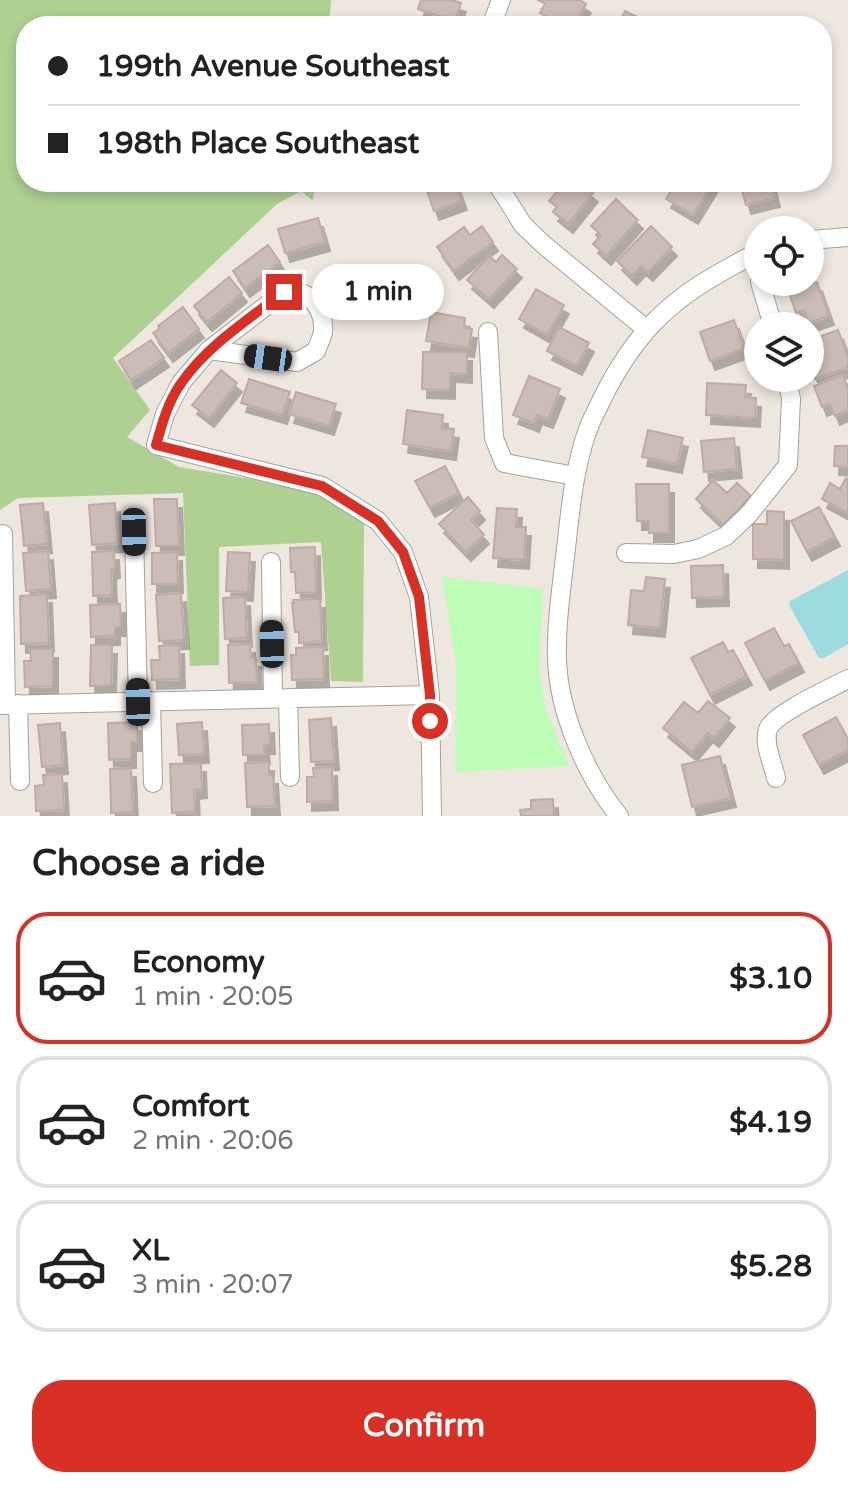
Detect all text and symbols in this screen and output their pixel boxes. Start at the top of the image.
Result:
text: 199th Avenue Southeast [96,48,450,85]
text: 198th Place Southeast [96,125,419,162]
map controls [744,216,824,392]
button: locate [744,216,824,296]
callout: 1 min [312,264,444,320]
route end [266,274,302,310]
text: 1 min [343,276,413,307]
button: layers [744,312,824,392]
car [243,343,293,373]
car [122,508,146,556]
car [260,620,284,668]
car [126,678,150,726]
route start [412,703,448,739]
text: Choose a ride [32,842,265,885]
icon: car [36,942,108,1014]
text: Economy [132,944,265,981]
text: $3.10 [729,960,812,997]
text: 1 min · 20:05 [132,981,294,1012]
icon: car [36,1086,108,1158]
text: Comfort [132,1088,250,1125]
text: $4.19 [729,1104,812,1141]
text: 2 min · 20:06 [132,1125,294,1156]
icon: car [36,1230,108,1302]
text: XL [132,1232,169,1269]
text: $5.28 [730,1248,812,1285]
text: 3 min · 20:07 [132,1269,294,1300]
button: Confirm [32,1380,816,1472]

